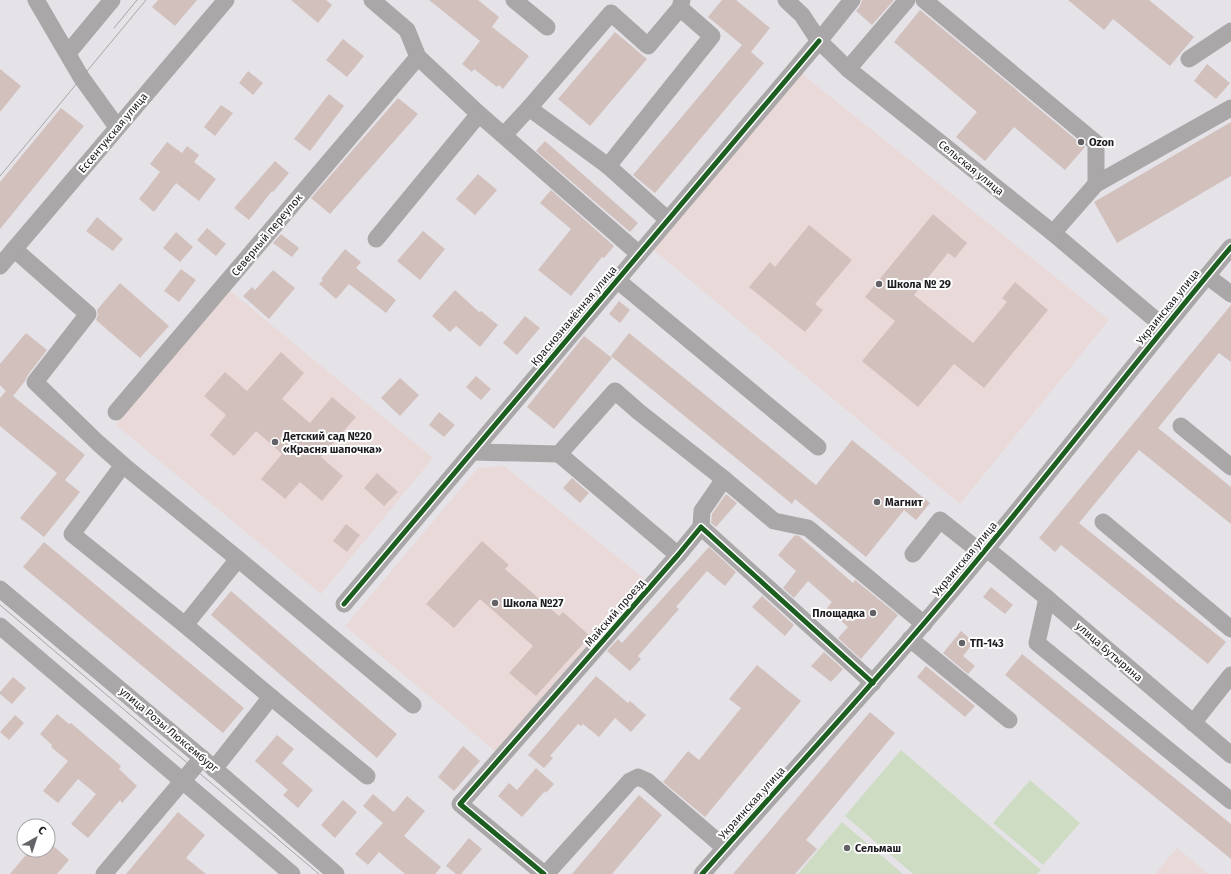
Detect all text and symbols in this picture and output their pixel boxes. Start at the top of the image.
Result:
street label: Ессентукская улица [76,90,150,176]
place label: Ozon [1089,136,1114,149]
marker: Ozon [1076,137,1086,147]
street label: Сельская улица [936,138,1006,198]
street label: Северный переулок [229,191,305,279]
street label: Краснознамённая улица [528,263,620,369]
street label: Украинская улица [1134,267,1202,347]
place label: Школа № 29 [887,278,951,291]
marker: Школа № 29 [874,279,884,289]
place label: Детский сад №20 «Красня шапочка» [282,430,382,456]
marker: Детский сад №20 «Красня шапочка» [270,437,280,447]
place label: Магнит [885,496,923,509]
marker: Магнит [872,497,882,507]
street label: Украинская улица [930,519,1000,599]
street label: Майский проезд [582,577,648,649]
place label: Школа №27 [503,597,563,610]
marker: Школа №27 [490,598,500,608]
place label: Площадка [812,607,865,620]
marker: Площадка [868,608,878,618]
street label: улица Бутырина [1073,620,1145,684]
place label: ТП-143 [970,637,1004,650]
marker: ТП-143 [957,638,967,648]
street label: улица Розы Люксембург [117,685,221,775]
street label: Украинская улица [716,764,788,842]
north arrow [16,818,56,858]
text: С [35,824,49,838]
place label: Сельмаш [855,842,901,855]
marker: Сельмаш [842,843,852,853]

